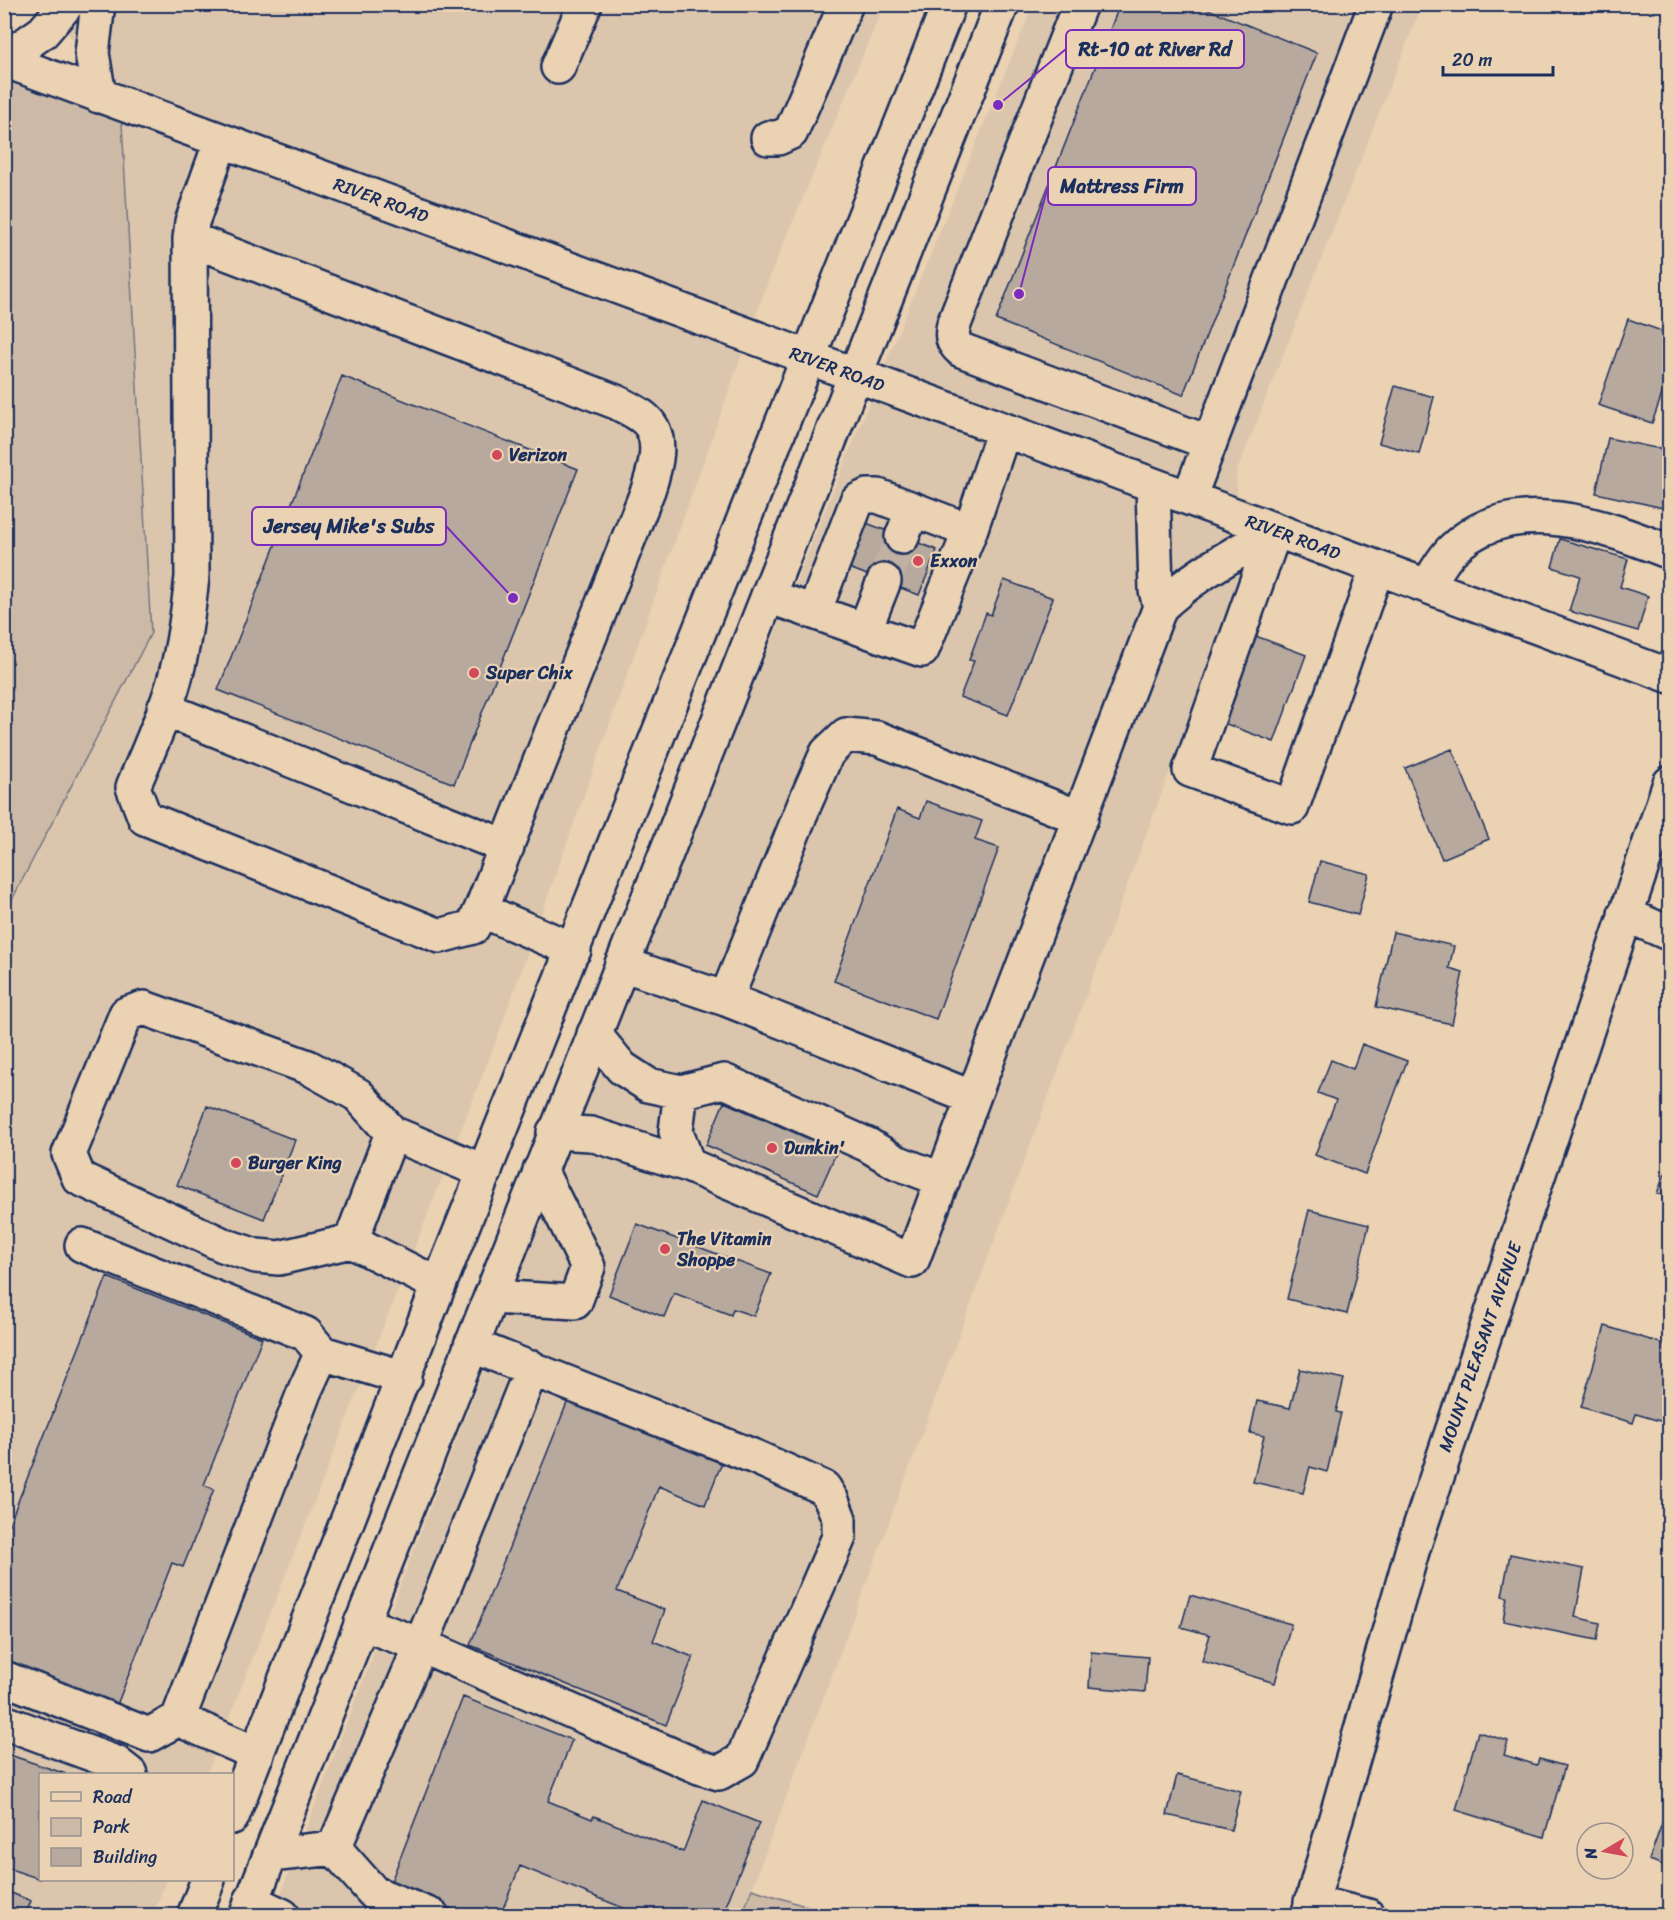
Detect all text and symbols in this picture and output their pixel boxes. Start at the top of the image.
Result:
callout: Rt-10 at River Rd [1066,30,1244,68]
text: Rt-10 at River Rd [1077,32,1233,67]
scale bar [1443,39,1552,77]
text: 20 m [1452,44,1492,76]
callout: Mattress Firm [1048,167,1196,205]
street label: RIVER ROAD [329,168,433,232]
text: Mattress Firm [1059,169,1184,204]
street label: RIVER ROAD [785,337,889,401]
place label: Verizon [509,439,567,471]
marker: Verizon [490,448,504,462]
street label: RIVER ROAD [1241,505,1345,569]
callout: Jersey Mike's Subs [252,507,446,545]
text: Jersey Mike's Subs [263,509,435,544]
place label: Exxon [930,545,978,577]
marker: Exxon [911,554,925,568]
place label: Super Chix [485,657,573,689]
marker: Super Chix [467,666,481,680]
place label: Dunkin' [784,1132,845,1164]
marker: Dunkin' [765,1141,779,1155]
place label: Burger King [248,1147,342,1179]
marker: Burger King [229,1156,243,1170]
place label: The Vitamin Shoppe [676,1223,772,1276]
street label: MOUNT PLEASANT AVENUE [1429,1237,1531,1456]
marker: The Vitamin Shoppe [658,1242,672,1256]
legend [39,1773,234,1881]
text: Road [93,1781,133,1813]
text: Park [93,1811,130,1843]
north arrow [1575,1821,1635,1881]
text: Building [93,1841,157,1873]
text: N [1575,1845,1606,1862]

